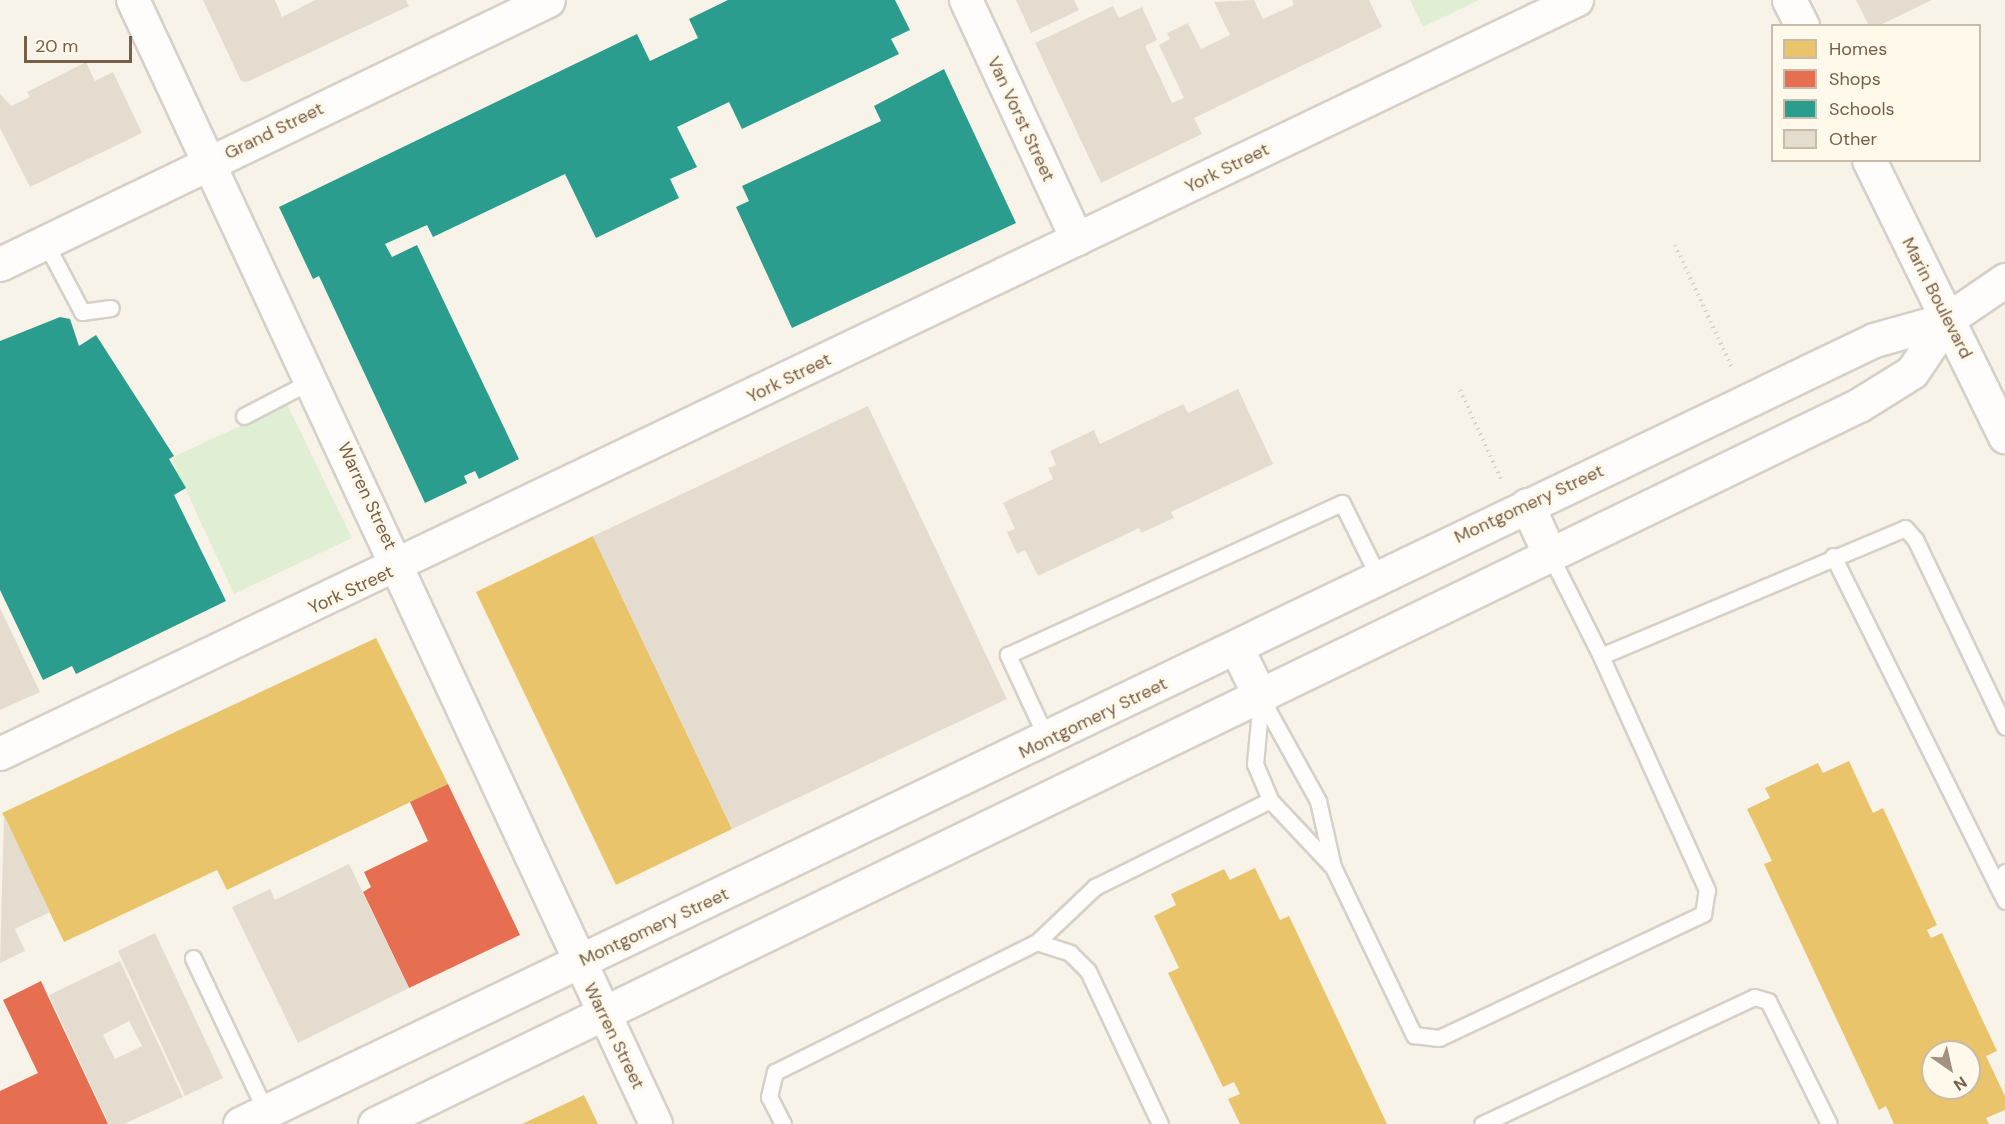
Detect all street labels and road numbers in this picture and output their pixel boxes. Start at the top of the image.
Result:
street label: Van Vorst Street [983,53,1059,185]
street label: Grand Street [221,98,327,164]
street label: York Street [1181,138,1273,198]
street label: Marin Boulevard [1897,234,1977,362]
street label: York Street [743,348,835,408]
street label: Warren Street [333,439,401,553]
street label: Montgomery Street [1451,460,1607,548]
street label: York Street [305,561,397,619]
street label: Montgomery Street [1015,673,1171,763]
street label: Montgomery Street [576,883,732,971]
street label: Warren Street [579,979,649,1093]

